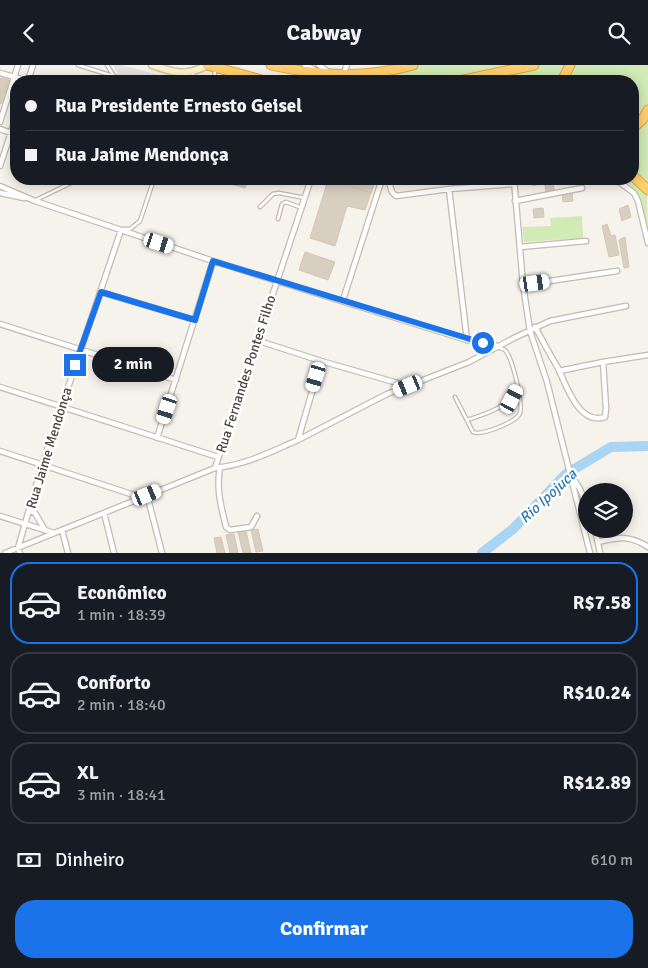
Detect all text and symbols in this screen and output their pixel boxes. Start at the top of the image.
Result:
icon: back [15,19,43,47]
text: Cabway [287,19,361,46]
icon: search [605,19,633,47]
text: Rua Presidente Ernesto Geisel [55,94,302,118]
text: Rua Jaime Mendonça [55,143,229,167]
car [142,231,175,255]
car [519,273,550,293]
street label: Rua Fernandes Pontes Filho [212,293,280,455]
route start [472,332,494,354]
callout: 2 min [92,347,175,383]
route end [64,354,86,376]
text: 2 min [114,354,152,374]
car [304,360,327,394]
car [391,373,424,399]
car [498,382,525,416]
street label: Rua Jaime Mendonça [22,385,76,511]
car [155,392,178,426]
water label: Rio Ipojuca [516,465,581,527]
car [130,482,163,508]
map controls [578,483,633,538]
button: layers [578,483,633,538]
icon: car [17,581,62,626]
text: Econômico [77,581,167,605]
text: R$7.58 [573,591,631,615]
text: 1 min · 18:39 [77,605,166,625]
icon: car [17,671,62,716]
text: Conforto [77,671,151,695]
text: R$10.24 [563,681,631,705]
text: 2 min · 18:40 [77,695,166,715]
icon: car [17,761,62,806]
text: XL [77,761,99,785]
text: R$12.89 [563,771,631,795]
text: 3 min · 18:41 [77,785,166,805]
icon: cash [15,846,43,874]
text: Dinheiro [55,848,124,872]
text: 610 m [591,850,633,870]
button: Confirmar [15,900,633,958]

